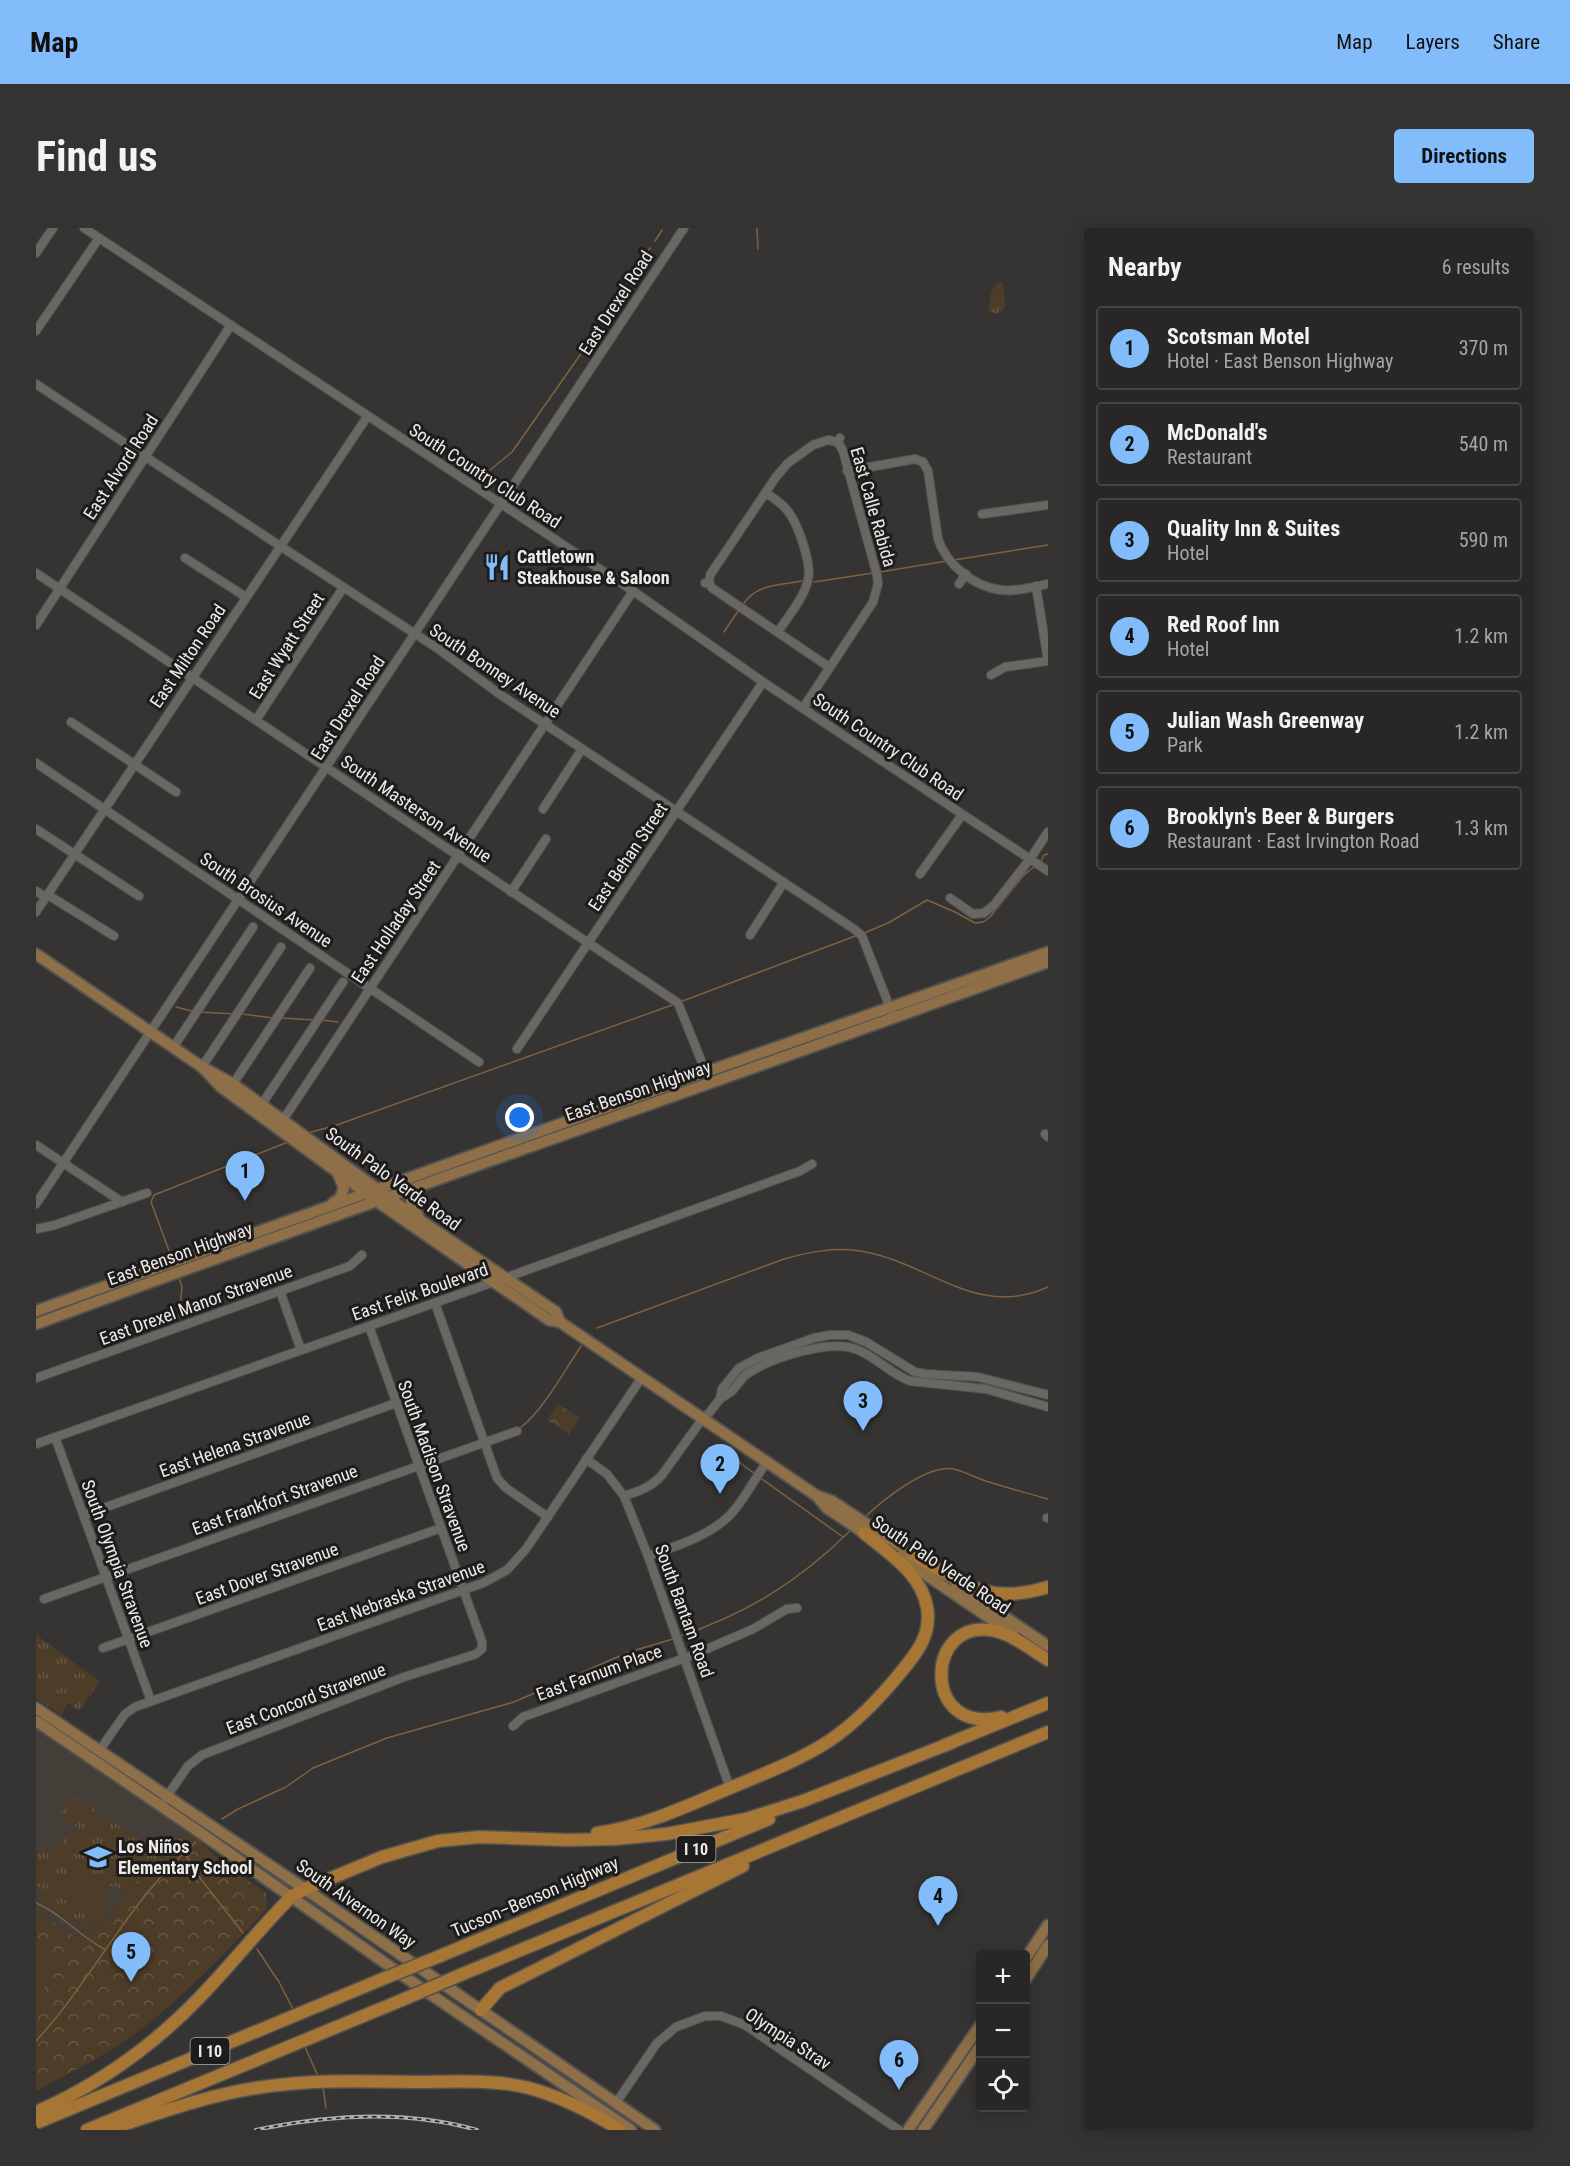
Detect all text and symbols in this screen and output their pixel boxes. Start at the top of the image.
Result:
text: Map [30,26,78,59]
text: Map [1336,30,1373,54]
text: Layers [1406,30,1460,54]
text: Share [1493,30,1540,54]
button: Directions [1394,129,1534,183]
text: Find us [36,132,157,181]
street label: East Drexel Road [574,247,657,359]
text: Nearby [1108,252,1182,282]
text: 6 results [1442,255,1510,279]
text: Scotsman Motel [1167,324,1310,349]
text: 1 [1124,336,1135,360]
text: 370 m [1459,336,1508,360]
text: Hotel · East Benson Highway [1167,349,1393,373]
street label: East Alvord Road [79,410,162,523]
street label: South Country Club Road [405,419,565,532]
text: McDonald's [1167,420,1267,445]
text: 2 [1124,432,1135,456]
text: 540 m [1459,432,1508,456]
street label: East Calle Rabida [846,445,901,569]
text: Restaurant [1167,445,1252,469]
text: Quality Inn & Suites [1167,516,1340,541]
text: 3 [1124,528,1135,552]
text: 590 m [1459,528,1508,552]
text: Hotel [1167,541,1209,565]
place label: Cattletown Steakhouse & Saloon [517,546,670,588]
restaurant icon: Cattletown Steakhouse & Saloon [482,552,512,582]
street label: East Wyatt Street [245,589,329,703]
street label: East Milton Road [145,600,230,711]
text: Red Roof Inn [1167,612,1280,637]
street label: South Bonney Avenue [426,619,565,722]
text: 4 [1124,624,1135,648]
text: 1.2 km [1454,624,1508,648]
text: Hotel [1167,637,1209,661]
street label: East Drexel Road [306,652,389,764]
street label: South Country Club Road [809,688,967,805]
text: Julian Wash Greenway [1167,708,1364,733]
text: 5 [1124,720,1135,744]
text: 1.2 km [1454,720,1508,744]
text: Park [1167,733,1203,757]
street label: South Masterson Avenue [337,750,495,867]
street label: East Behan Street [584,799,671,915]
text: Brooklyn's Beer & Burgers [1167,804,1394,829]
text: 6 [1124,816,1135,840]
text: 1.3 km [1454,816,1508,840]
text: Restaurant · East Irvington Road [1167,829,1420,853]
street label: South Brosius Avenue [196,848,336,952]
street label: East Holladay Street [347,856,444,987]
street label: East Benson Highway [562,1056,714,1125]
your location [505,1103,534,1132]
street label: South Palo Verde Road [322,1122,465,1235]
pin: 1 [226,1152,264,1201]
street label: East Benson Highway [104,1217,256,1290]
street label: East Felix Boulevard [349,1258,491,1325]
street label: East Drexel Manor Stravenue [97,1260,295,1349]
street label: South Madison Stravenue [394,1377,475,1554]
pin: 3 [844,1382,882,1431]
street label: East Helena Stravenue [157,1407,313,1482]
pin: 2 [700,1444,740,1494]
street label: East Frankfort Stravenue [189,1460,360,1539]
street label: South Olympia Stravenue [77,1477,158,1651]
street label: South Palo Verde Road [868,1511,1014,1619]
street label: East Dover Stravenue [193,1538,341,1609]
street label: South Bantam Road [651,1541,718,1680]
street label: East Nebraska Stravenue [314,1555,487,1636]
street label: East Farnum Place [533,1640,665,1705]
street label: East Concord Stravenue [223,1658,389,1739]
place label: Los Niños Elementary School [118,1836,252,1878]
road number: I 10 [676,1836,716,1862]
school or university icon: Los Niños Elementary School [83,1842,113,1872]
street label: Tucson–Benson Highway [448,1852,622,1941]
street label: South Alvernon Way [292,1854,421,1953]
pin: 4 [918,1876,958,1926]
pin: 5 [112,1932,151,1982]
map controls [976,1950,1030,2112]
button: + [976,1950,1030,2004]
street label: Olympia Strav [742,2003,835,2074]
button: − [976,2004,1030,2058]
road number: I 10 [190,2038,230,2064]
pin: 6 [880,2040,918,2090]
button: locate [976,2058,1030,2112]

